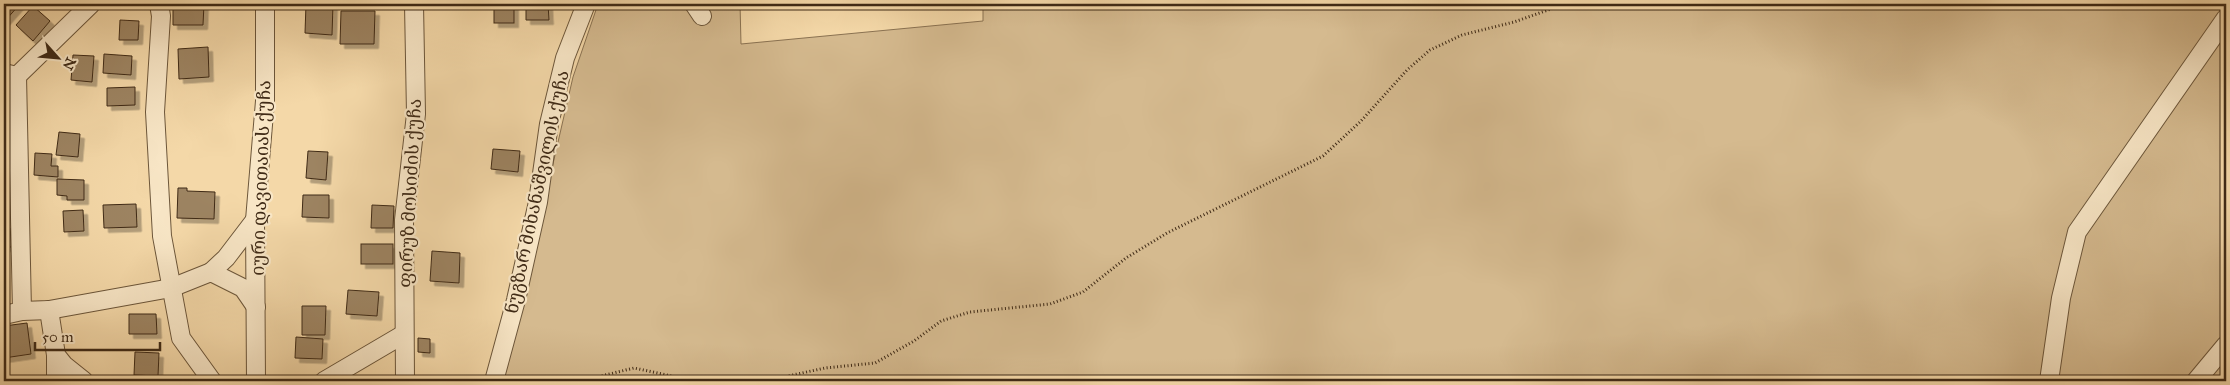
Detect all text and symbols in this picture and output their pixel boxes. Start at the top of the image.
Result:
north arrow [32,32,82,82]
text: N [59,55,79,73]
street label: ნუგზარ მიხანაშვილის ქუჩა [500,68,574,316]
street label: იური დავითაიას ქუჩა [247,80,275,276]
street label: ფირუზ მოსიძის ქუჩა [394,98,426,288]
scale bar [35,320,160,352]
text: 50 m [42,328,74,346]

